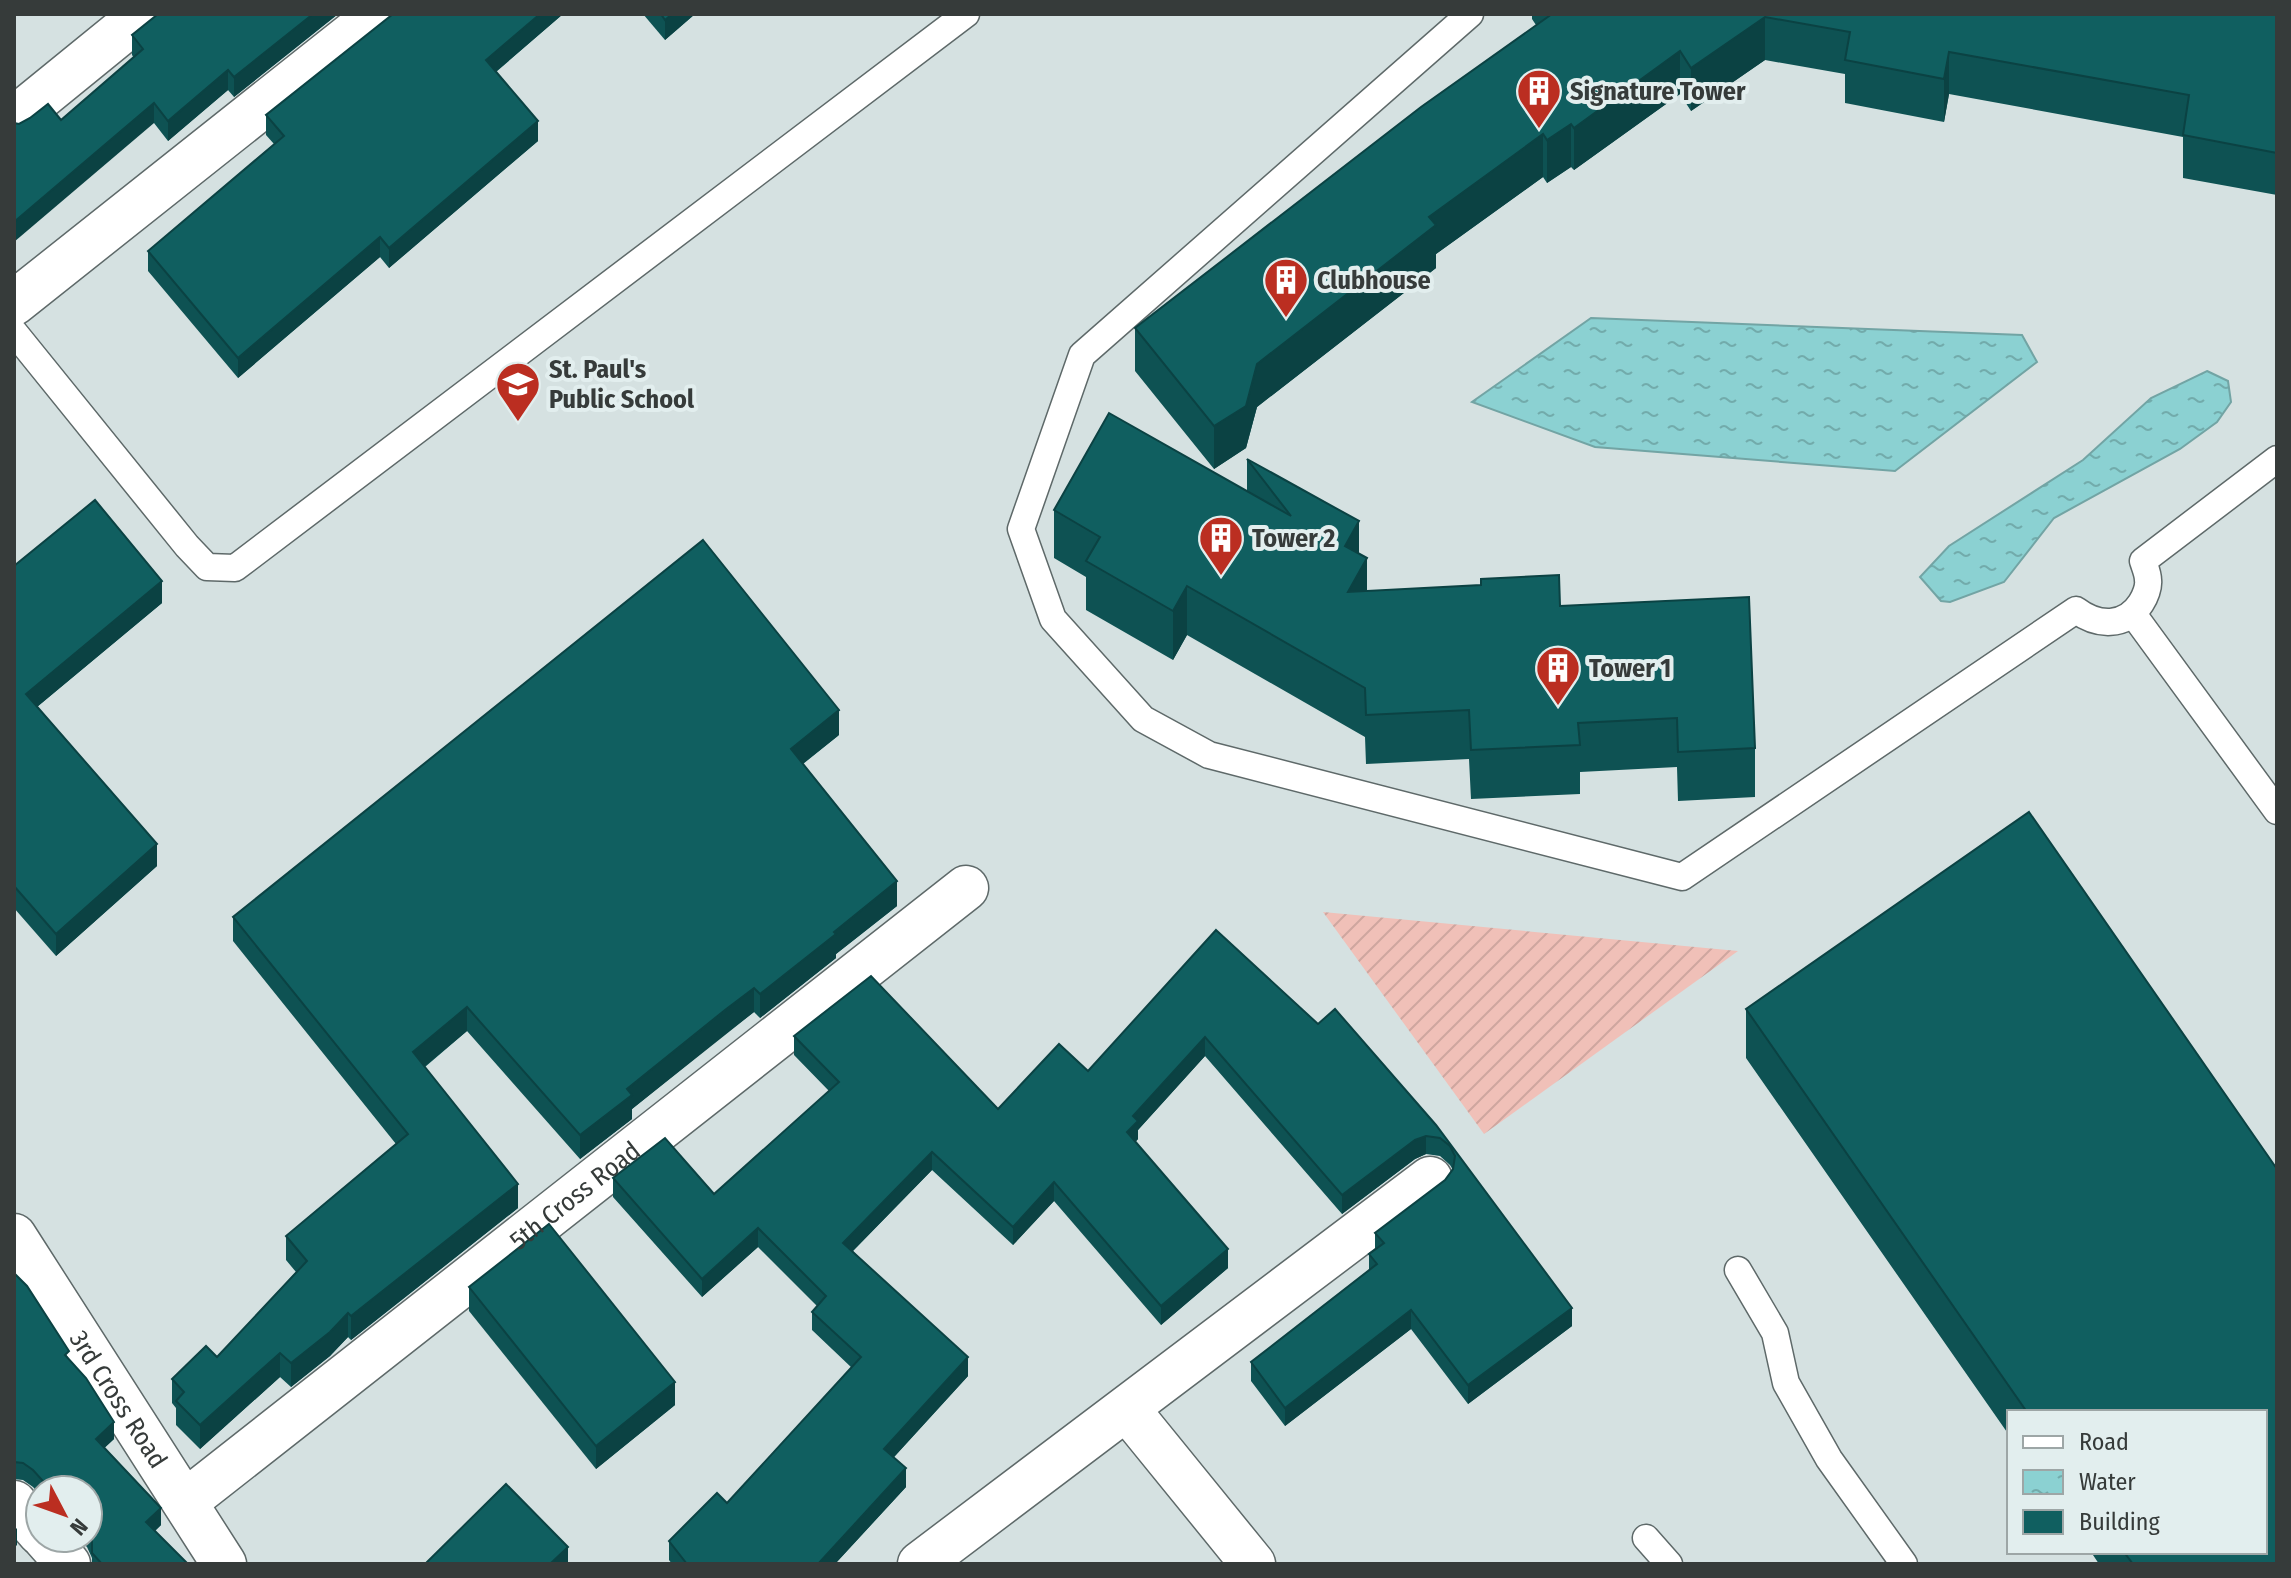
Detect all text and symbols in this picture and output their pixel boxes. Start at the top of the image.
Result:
building icon: Signature Tower [1515,67,1563,130]
place label: Signature Tower [1570,76,1746,107]
building icon: Clubhouse [1262,256,1310,319]
place label: Clubhouse [1317,265,1431,296]
place label: St. Paul's Public School [549,354,695,415]
school or university icon: St. Paul's Public School [494,360,542,423]
building icon: Tower 2 [1197,514,1245,577]
place label: Tower 2 [1252,523,1335,554]
building icon: Tower 1 [1534,644,1582,707]
place label: Tower 1 [1589,653,1671,684]
street label: 5th Cross Road [504,1135,647,1257]
street label: 3rd Cross Road [63,1325,174,1474]
legend [2007,1410,2267,1554]
text: Road [2079,1428,2129,1456]
text: Water [2079,1468,2136,1496]
north arrow [24,1474,104,1554]
text: Building [2079,1508,2161,1536]
text: N [64,1513,93,1541]

